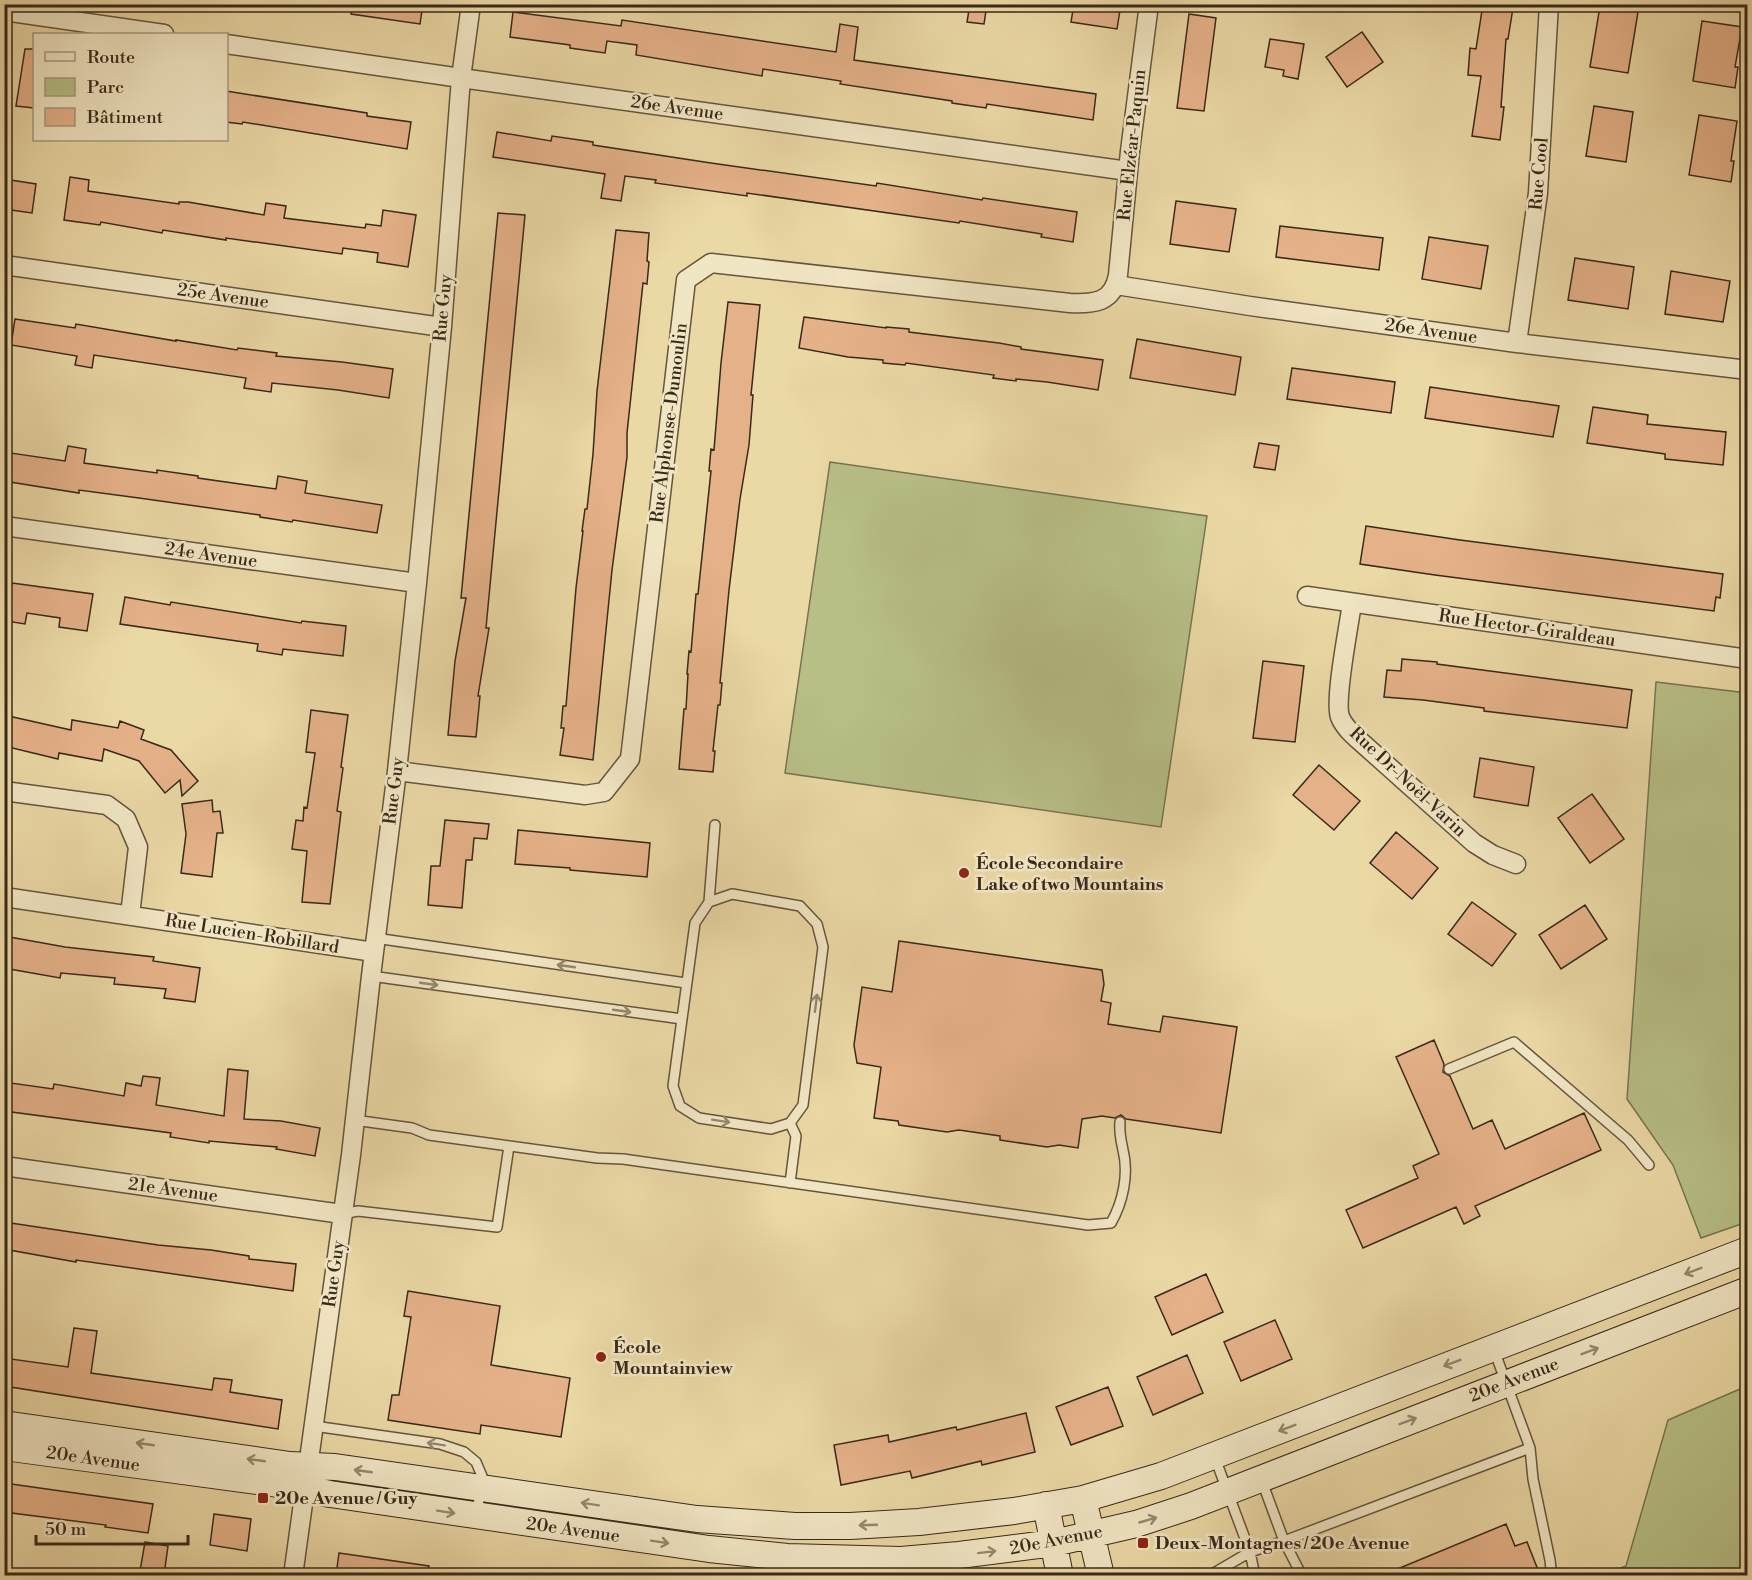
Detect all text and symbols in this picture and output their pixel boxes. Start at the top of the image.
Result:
legend [33,33,228,141]
text: Route [87,46,135,69]
street label: Rue Elzéar-Paquin [1113,68,1151,222]
text: Parc [87,76,124,99]
street label: 26e Avenue [629,90,725,126]
text: Bâtiment [86,106,164,129]
street label: Rue Cool [1524,136,1554,212]
street label: Rue Guy [429,273,457,343]
street label: 25e Avenue [176,278,270,314]
street label: 26e Avenue [1383,313,1479,349]
street label: Rue Alphonse-Dumoulin [645,321,693,524]
street label: 24e Avenue [163,537,259,573]
street label: Rue Hector-Giraldeau [1437,604,1618,652]
street label: Rue Dr-Noël-Varin [1345,722,1472,842]
street label: Rue Guy [378,756,410,826]
place label: École Secondaire Lake of two Mountains [976,852,1164,896]
marker: École Secondaire Lake of two Mountains [957,866,971,880]
street label: Rue Lucien-Robillard [163,909,341,959]
one-way arrow [557,960,577,971]
one-way arrow [418,979,438,990]
one-way arrow [811,993,822,1013]
one-way arrow [611,1005,631,1016]
one-way arrow [711,1116,731,1127]
street label: 21e Avenue [127,1172,219,1208]
street label: Rue Guy [318,1239,350,1309]
one-way arrow [1684,1266,1703,1277]
place label: École Mountainview [613,1336,733,1380]
one-way arrow [1580,1344,1598,1355]
marker: École Mountainview [594,1350,608,1364]
street label: 20e Avenue [1466,1352,1562,1408]
one-way arrow [1443,1358,1462,1369]
one-way arrow [1398,1415,1416,1426]
one-way arrow [1278,1423,1297,1434]
one-way arrow [135,1438,155,1449]
one-way arrow [426,1438,446,1449]
street label: 20e Avenue [45,1441,141,1477]
one-way arrow [246,1454,266,1465]
one-way arrow [353,1466,373,1477]
place label: 20e Avenue / Guy [275,1487,419,1510]
marker: 20e Avenue / Guy [256,1491,270,1505]
one-way arrow [581,1498,600,1509]
one-way arrow [436,1506,455,1517]
scale bar [36,1508,188,1546]
street label: 20e Avenue [525,1512,621,1548]
one-way arrow [1139,1514,1158,1525]
text: 50 m [45,1518,87,1541]
one-way arrow [858,1520,878,1531]
street label: 20e Avenue [1008,1520,1104,1560]
place label: Deux-Montagnes / 20e Avenue [1155,1532,1410,1555]
one-way arrow [649,1536,669,1547]
marker: Deux-Montagnes / 20e Avenue [1136,1536,1150,1550]
one-way arrow [977,1546,997,1557]

